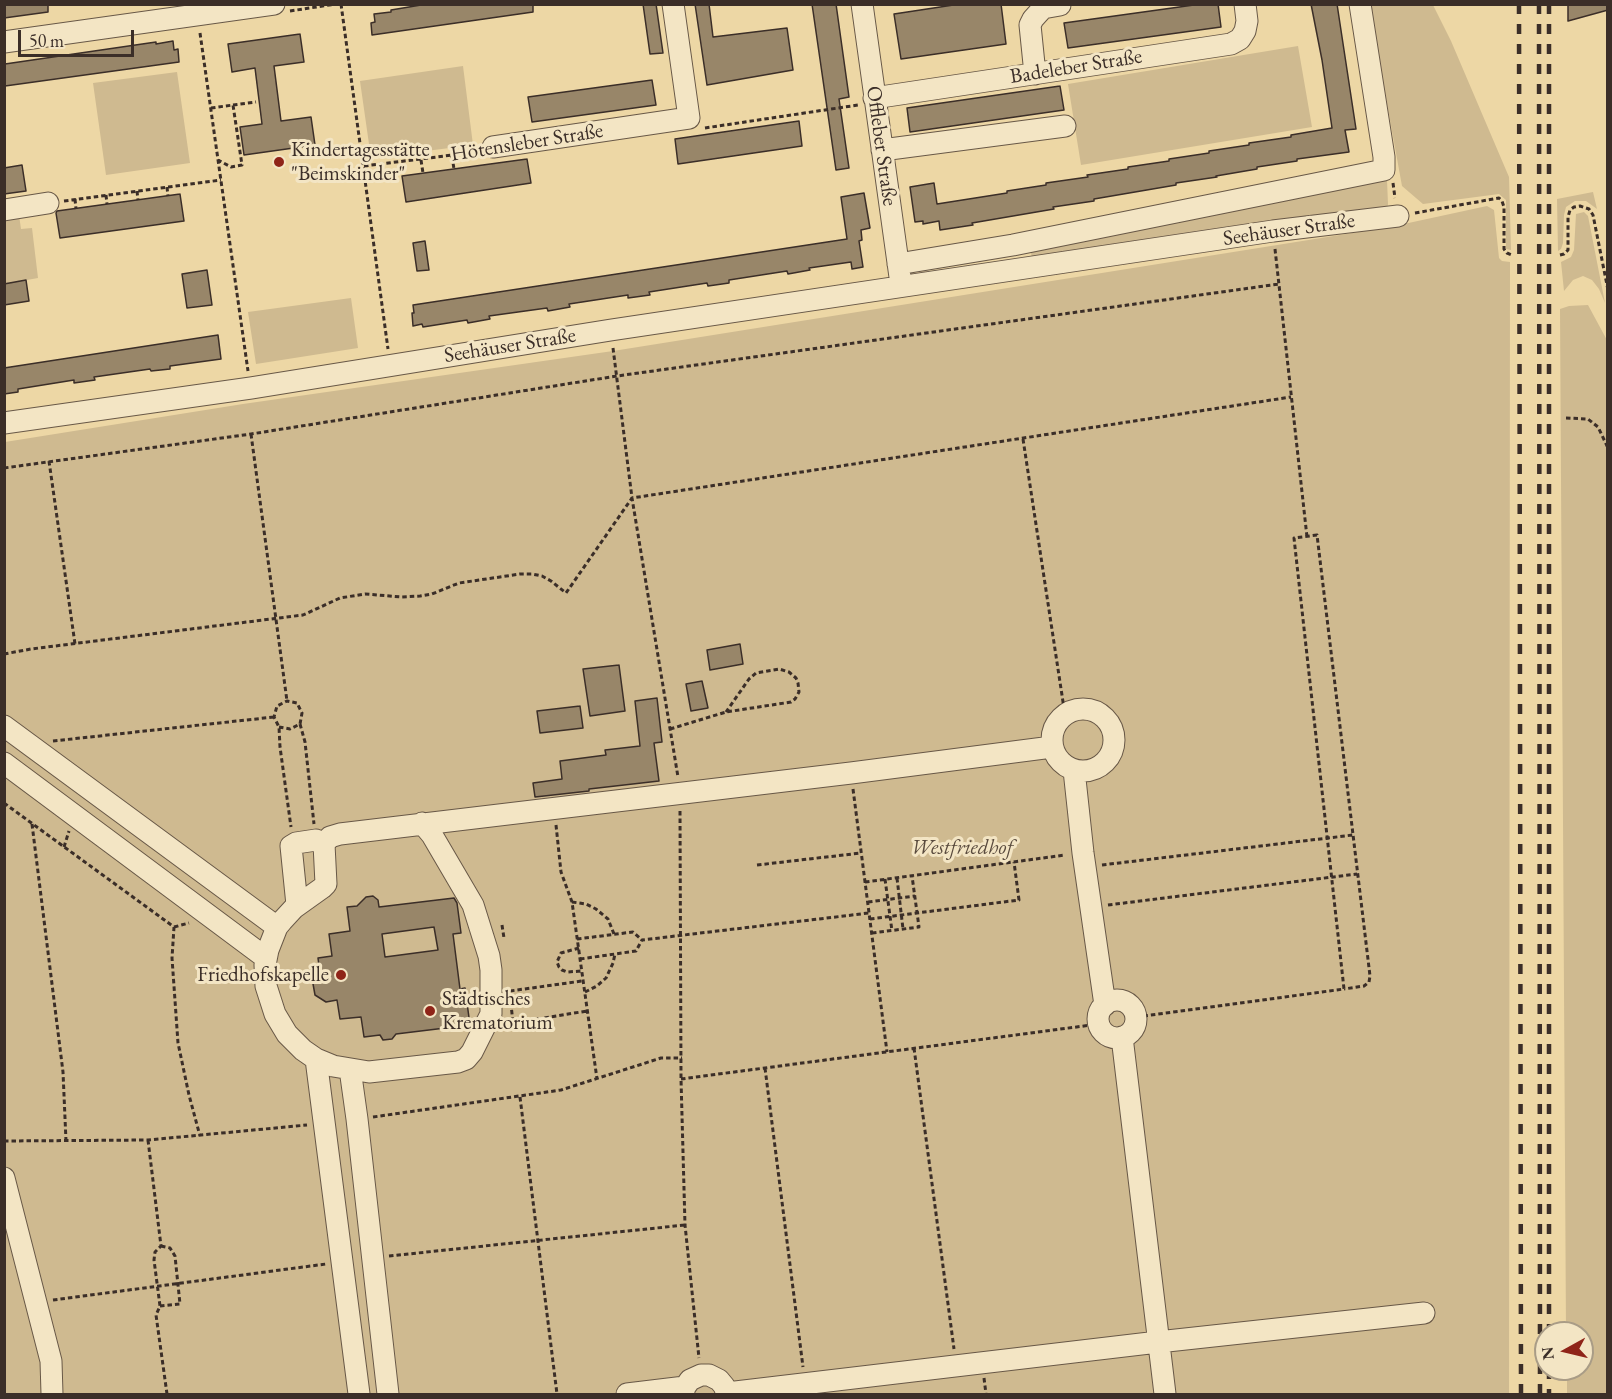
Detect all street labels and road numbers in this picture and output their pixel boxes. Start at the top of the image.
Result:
street label: Badeleber Straße [1008,44,1144,90]
street label: Offleber Straße [860,84,902,208]
street label: Hötensleber Straße [449,119,605,167]
street label: Seehäuser Straße [1221,208,1357,252]
street label: Seehäuser Straße [442,323,578,369]

